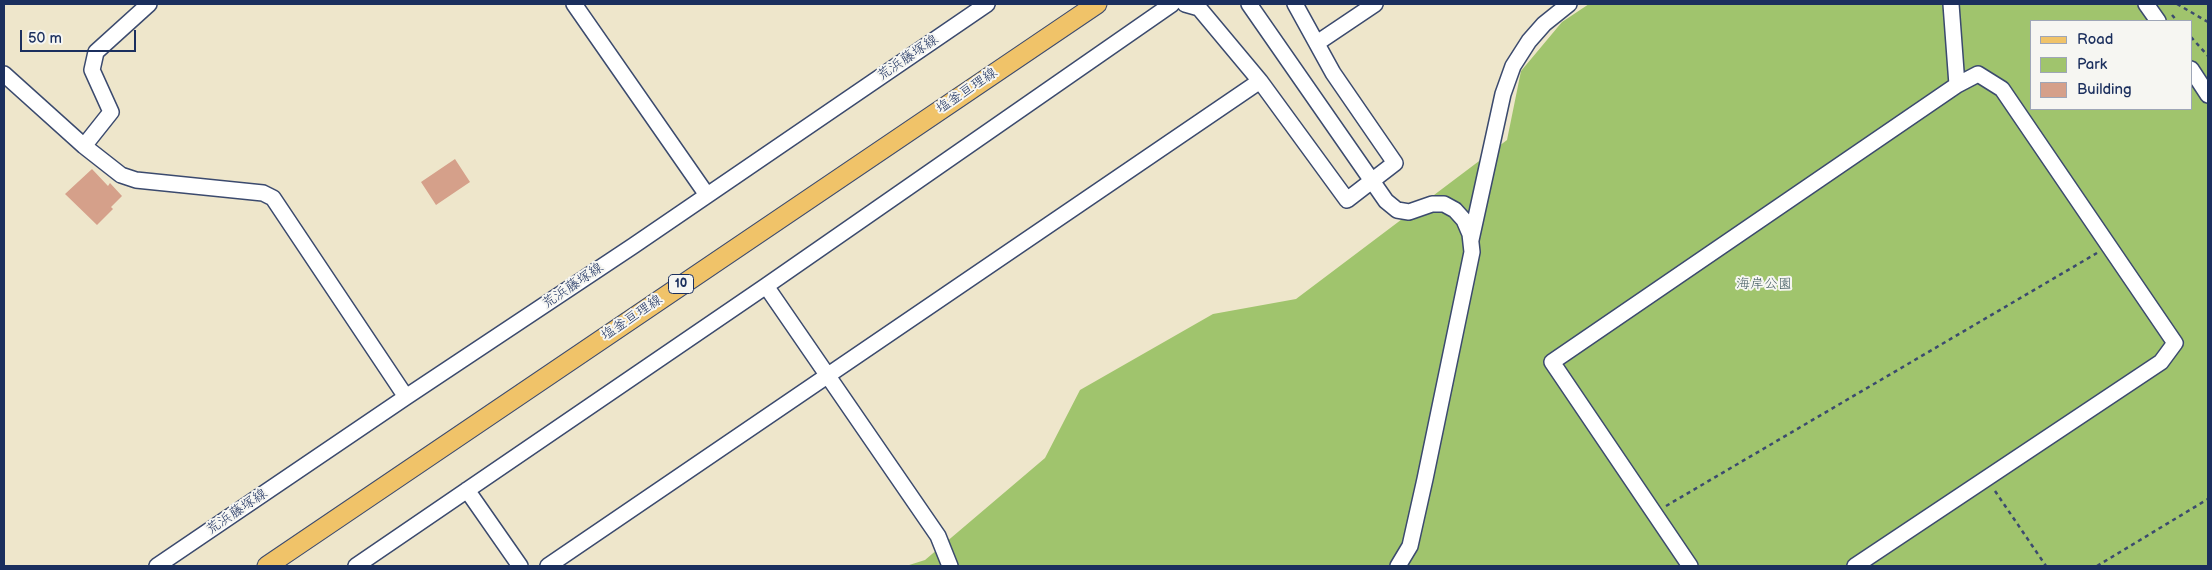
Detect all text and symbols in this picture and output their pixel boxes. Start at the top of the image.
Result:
scale bar [22,20,139,52]
legend [2030,20,2192,110]
text: 50 m [28,29,62,48]
text: Road [2077,30,2113,49]
street label: 荒浜藤塚線 [874,31,942,85]
text: Park [2077,55,2107,74]
street label: 塩釜亘理線 [933,64,1001,118]
text: Building [2077,80,2132,99]
street label: 荒浜藤塚線 [539,259,607,313]
road number: 10 [668,274,694,294]
park label: 海岸公園 [1736,276,1792,292]
street label: 塩釜亘理線 [598,291,666,345]
street label: 荒浜藤塚線 [203,485,271,539]

